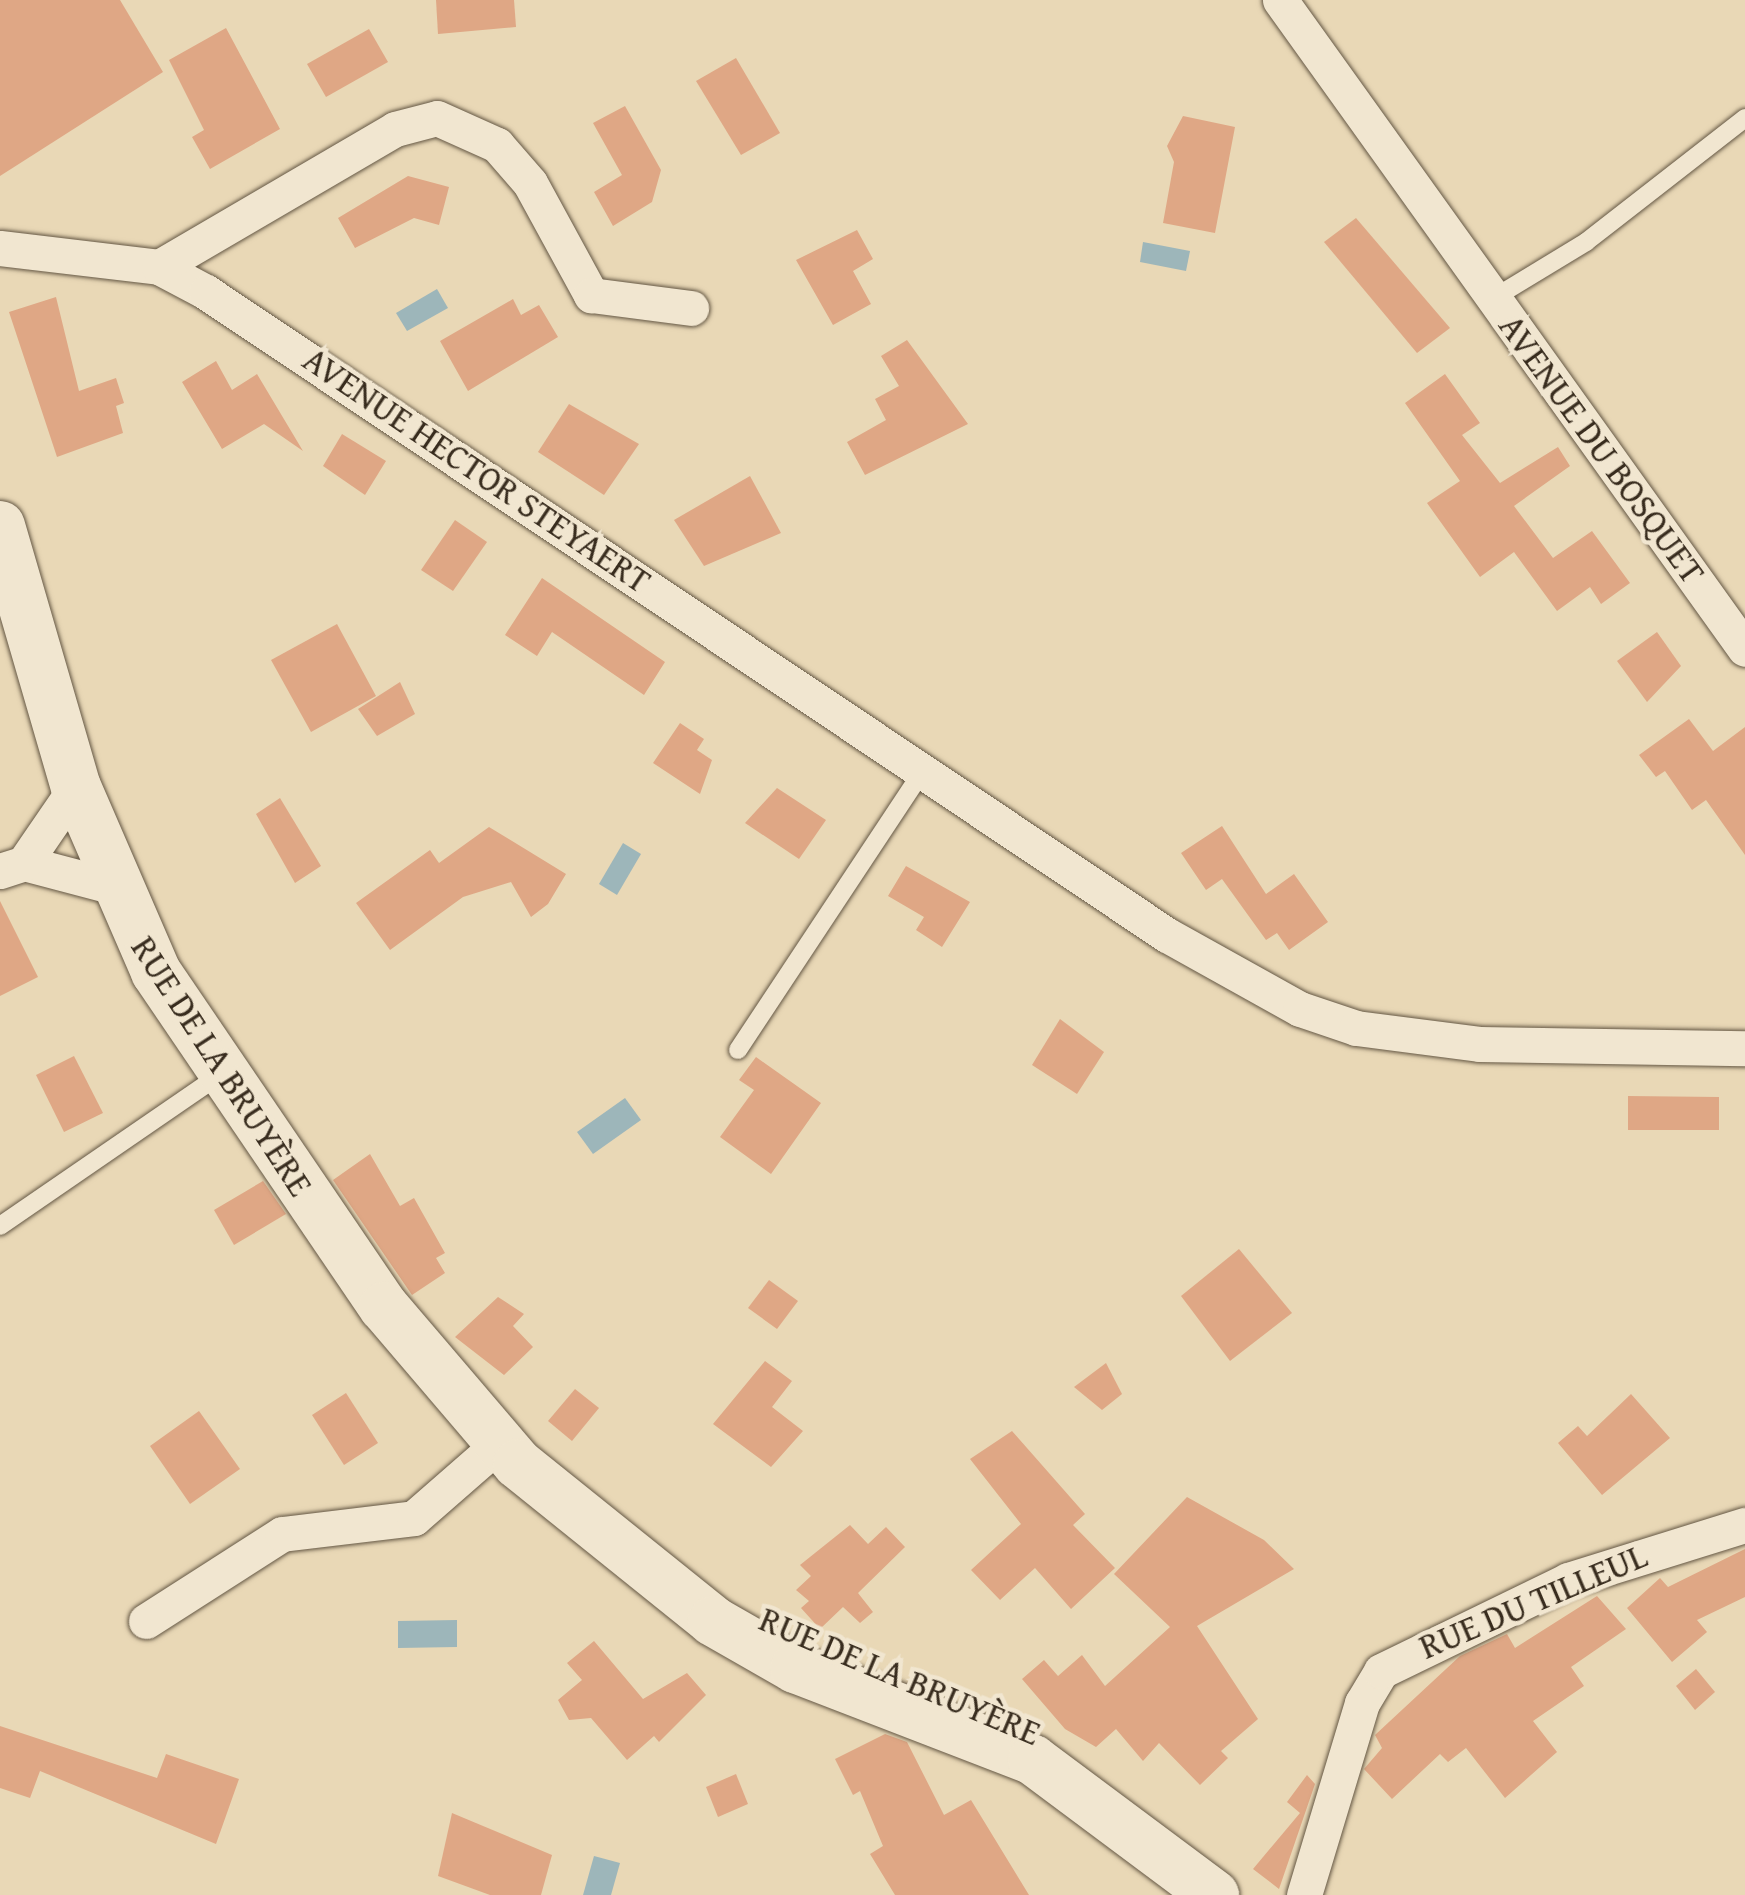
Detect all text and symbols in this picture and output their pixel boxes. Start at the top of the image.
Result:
street label: AVENUE DU BOSQUET [1490,306,1714,592]
street label: AVENUE HECTOR STEYAERT [295,338,659,602]
street label: RUE DE LA BRUYÈRE [122,928,322,1204]
street label: RUE DU TILLEUL [1413,1534,1653,1668]
street label: RUE DE LA BRUYÈRE [753,1598,1047,1754]

